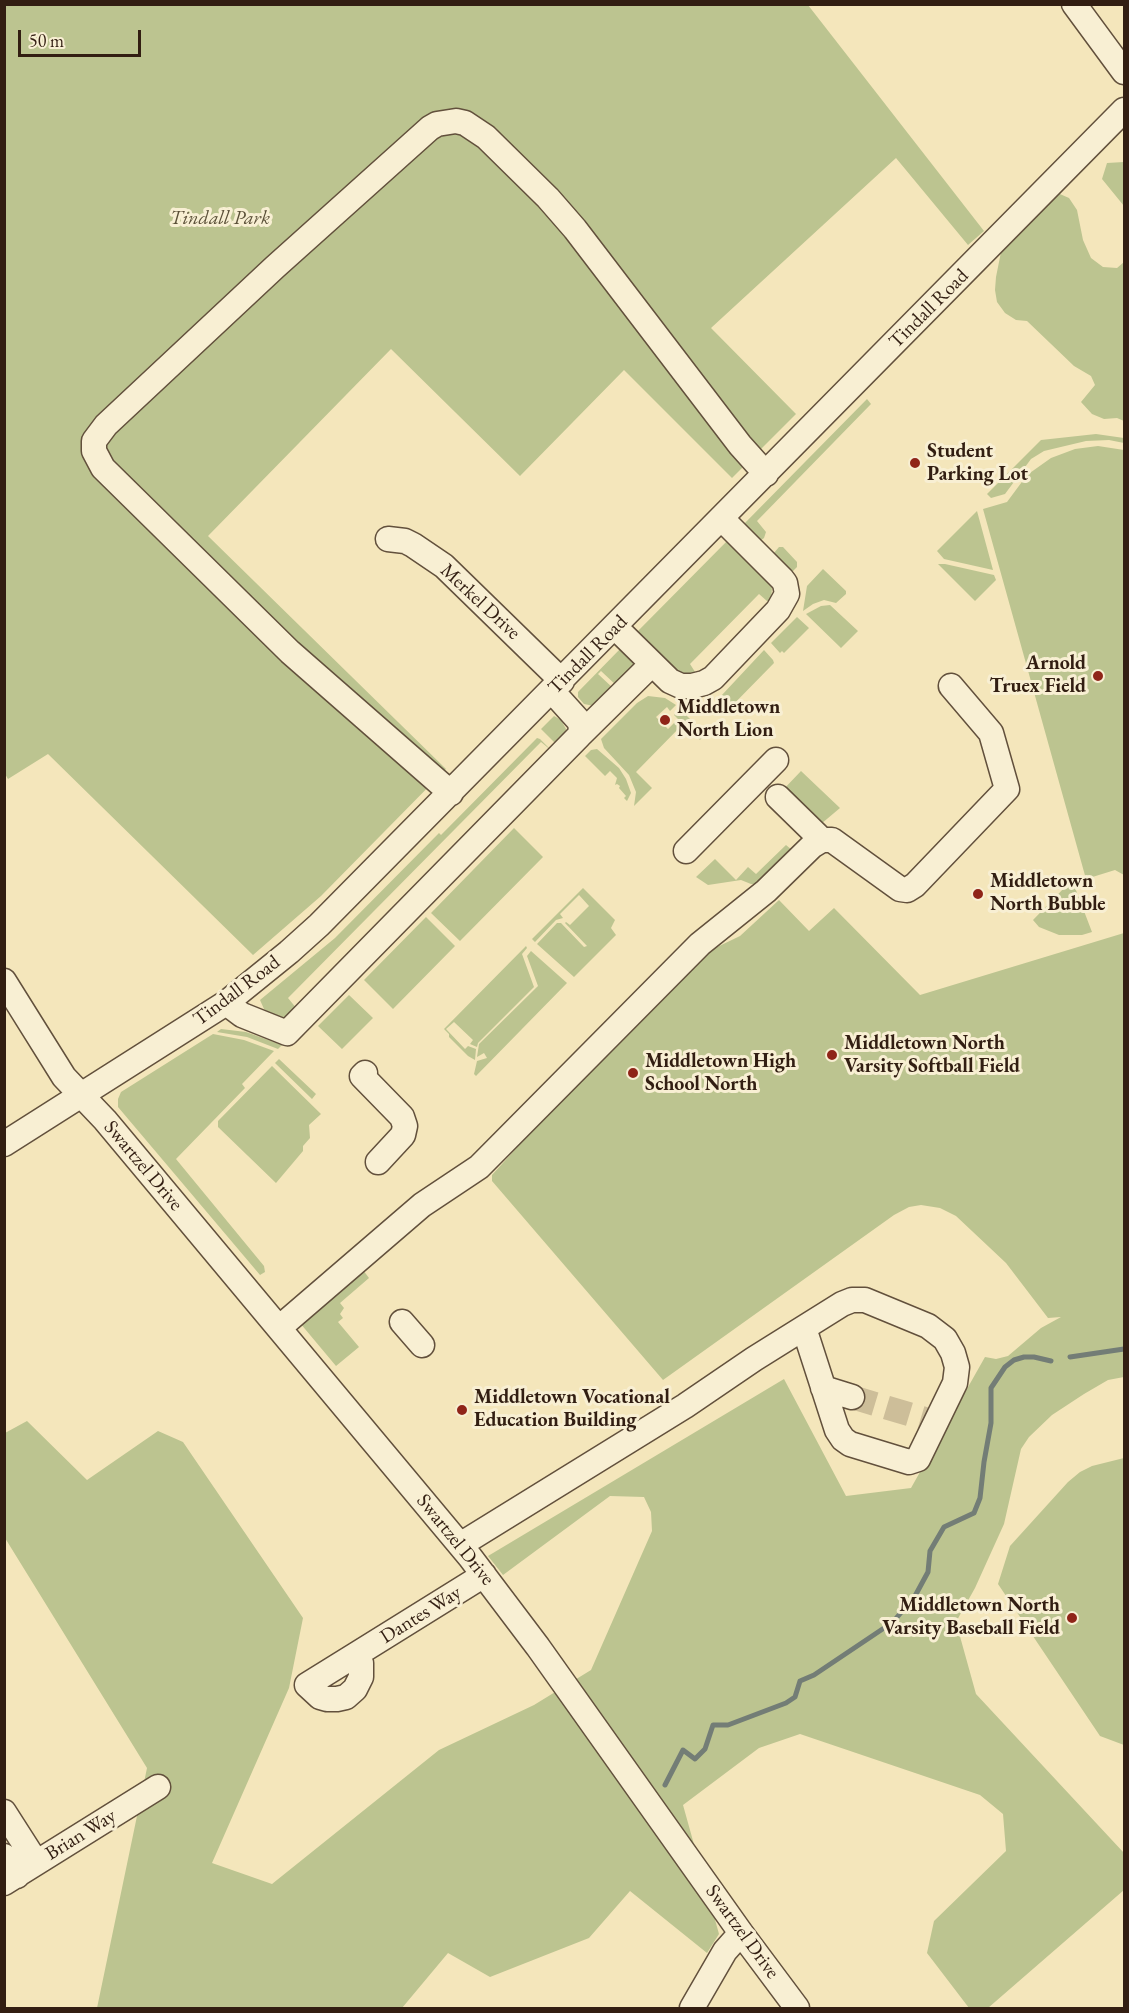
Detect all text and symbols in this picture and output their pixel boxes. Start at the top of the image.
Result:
scale bar [21,18,144,56]
text: 50 m [29,29,64,52]
park label: Tindall Park [170,207,270,231]
street label: Tindall Road [884,264,974,354]
place label: Student Parking Lot [927,440,1028,487]
marker: Student Parking Lot [908,456,922,470]
street label: Merkel Drive [435,559,525,645]
street label: Tindall Road [543,610,633,700]
place label: Arnold Truex Field [990,652,1086,699]
marker: Arnold Truex Field [1091,669,1105,683]
place label: Middletown North Lion [677,696,780,743]
marker: Middletown North Lion [658,713,672,727]
place label: Middletown North Bubble [990,870,1106,917]
marker: Middletown North Bubble [971,887,985,901]
street label: Tindall Road [189,951,285,1031]
place label: Middletown North Varsity Softball Field [844,1032,1020,1079]
marker: Middletown North Varsity Softball Field [825,1048,839,1062]
place label: Middletown High School North [645,1050,796,1097]
marker: Middletown High School North [626,1066,640,1080]
street label: Swartzel Drive [98,1116,188,1216]
place label: Middletown Vocational Education Building [474,1386,670,1433]
marker: Middletown Vocational Education Building [455,1403,469,1417]
street label: Swartzel Drive [411,1490,499,1590]
street label: Dantes Way [376,1581,466,1649]
place label: Middletown North Varsity Baseball Field [882,1594,1060,1641]
marker: Middletown North Varsity Baseball Field [1065,1611,1079,1625]
street label: Brian Way [41,1804,121,1866]
street label: Swartzel Drive [700,1880,784,1984]

